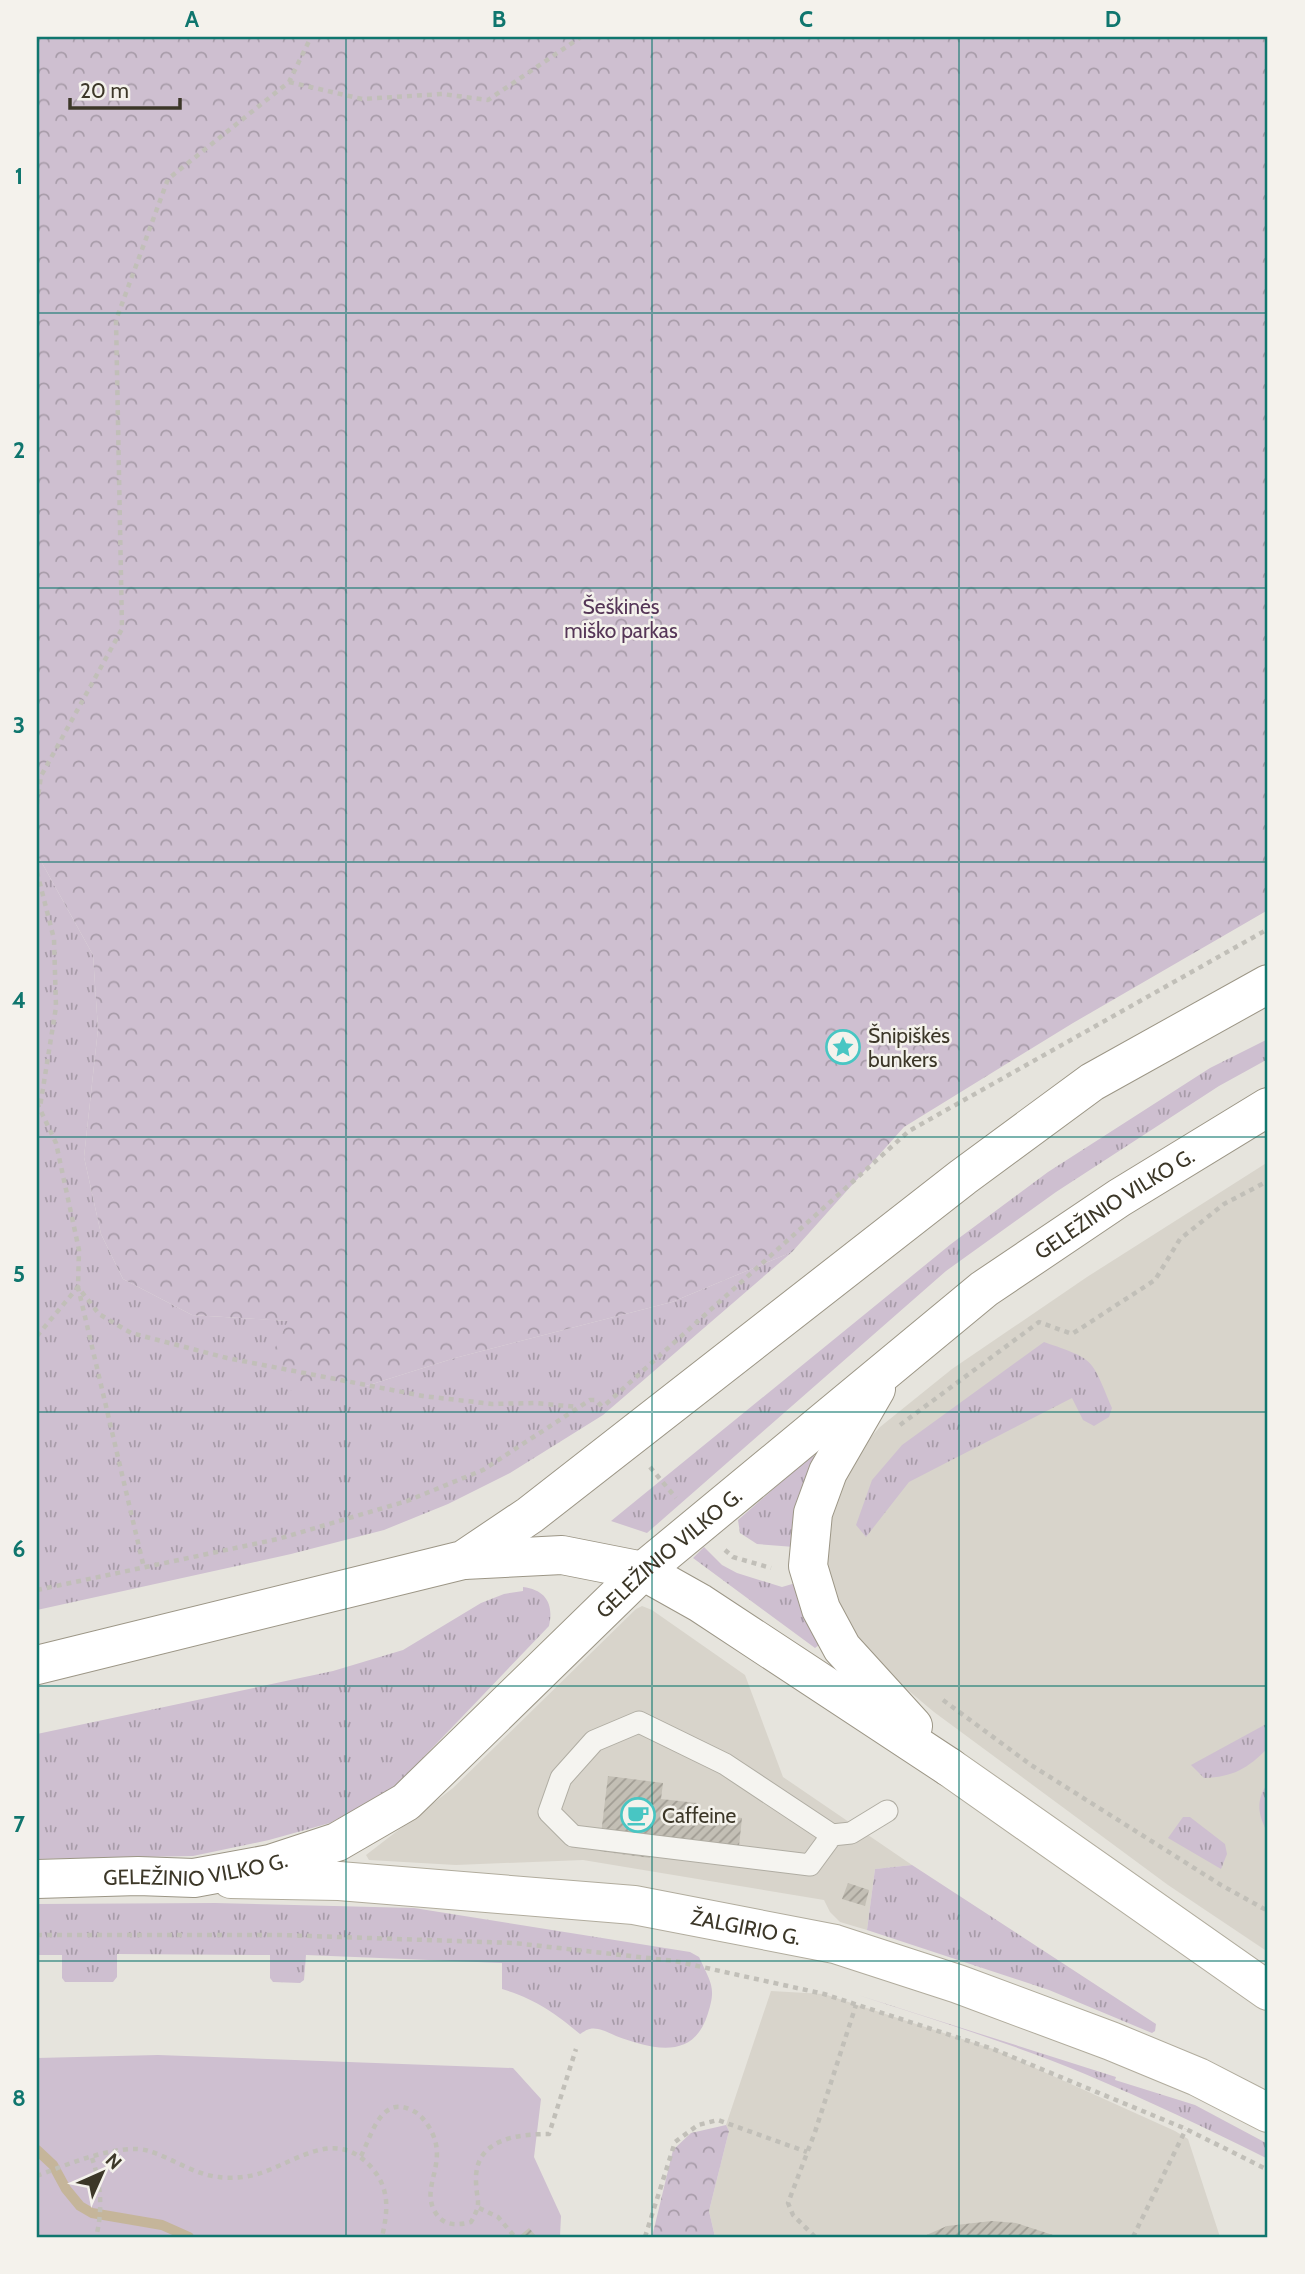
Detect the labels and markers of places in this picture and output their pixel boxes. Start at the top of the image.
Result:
place label: Šnipiškės bunkers [868,1023,950,1072]
place icon: Šnipiškės bunkers [824,1028,862,1066]
cafe icon: Caffeine [619,1796,657,1834]
place label: Caffeine [662,1803,737,1828]

